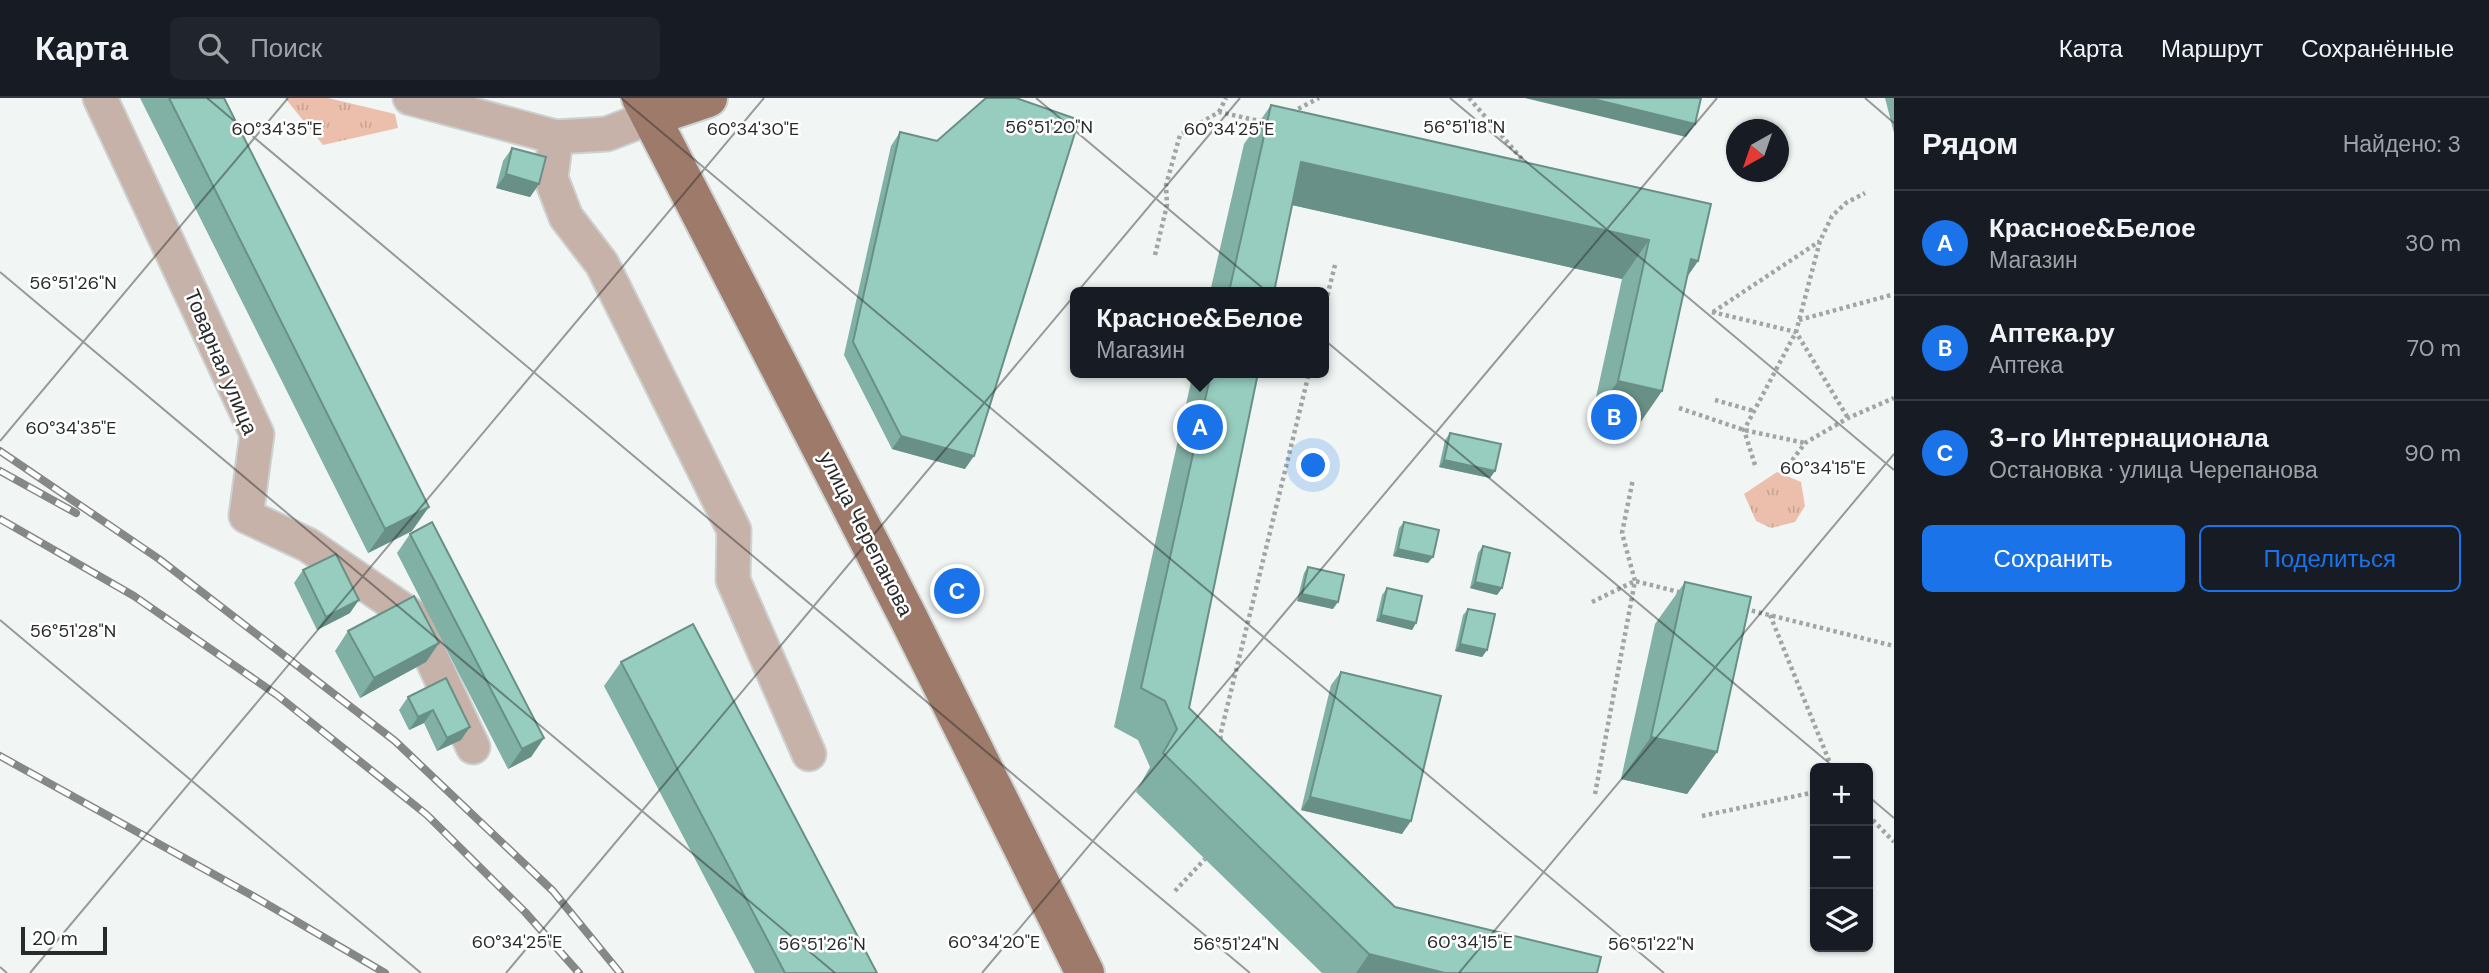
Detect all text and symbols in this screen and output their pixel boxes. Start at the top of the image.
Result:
search box [170,17,660,80]
text: Карта [35,27,128,70]
icon: search [194,29,232,67]
text: Поиск [250,31,322,65]
text: Карта [2059,33,2123,64]
text: Маршрут [2161,33,2263,64]
text: Сохранённые [2301,33,2454,64]
text: 56°51'20"N [1005,115,1093,139]
text: 56°51'18"N [1423,115,1505,139]
text: 60°34'35"E [232,117,322,141]
text: 60°34'30"E [707,117,799,141]
text: 60°34'25"E [1184,117,1274,141]
north arrow [1726,119,1789,182]
text: Рядом [1922,124,2018,163]
text: Найдено: 3 [2343,129,2461,159]
text: Красное&Белое [1989,211,2196,245]
text: A [1937,228,1953,258]
text: 30 m [2405,228,2461,258]
text: Магазин [1989,245,2078,275]
text: 56°51'26"N [29,271,117,295]
street label: Товарная улица [178,285,264,439]
popup [1070,287,1329,378]
text: Красное&Белое [1096,301,1303,335]
text: Аптека.ру [1989,316,2115,350]
text: B [1938,333,1952,363]
text: 70 m [2407,333,2461,363]
text: Магазин [1096,335,1185,365]
text: Аптека [1989,350,2063,380]
pin: B [1591,391,1637,443]
pin: A [1177,401,1223,453]
text: 60°34'35"E [26,416,116,440]
text: 3-го Интернационала [1989,421,2269,455]
text: C [1937,438,1953,468]
text: 90 m [2404,438,2461,468]
street label: улица Черепанова [812,447,920,621]
your location [1296,448,1330,482]
text: Остановка · улица Черепанова [1989,455,2318,485]
text: 60°34'15"E [1780,456,1866,480]
button: Сохранить [1922,525,2185,592]
button: Поделиться [2199,525,2461,592]
pin: C [934,565,980,617]
text: 56°51'28"N [30,619,116,643]
map controls [1810,763,1873,952]
button: + [1810,763,1873,826]
button: − [1810,826,1873,889]
button: layers [1810,889,1873,952]
scale bar [21,924,107,956]
text: 20 m [32,926,78,951]
text: 60°34'25"E [472,930,562,954]
text: 60°34'20"E [948,930,1040,954]
text: 60°34'15"E [1427,930,1513,954]
text: 56°51'26"N [778,932,866,956]
text: 56°51'24"N [1193,932,1279,956]
text: 56°51'22"N [1608,932,1694,956]

